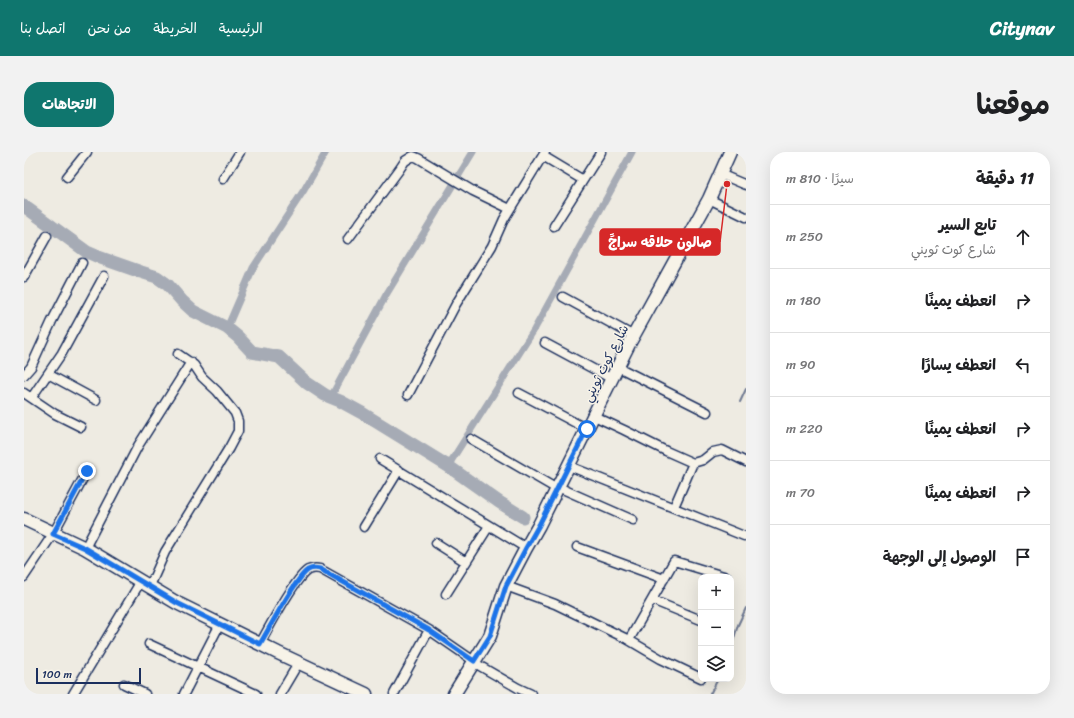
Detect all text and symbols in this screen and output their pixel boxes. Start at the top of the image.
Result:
text: Citynav [990,12,1054,45]
text: اتصل بنا [20,16,66,41]
text: من نحن [88,16,131,41]
text: الخريطة [153,16,197,41]
text: الرئيسية [219,16,263,41]
text: موقعنا [976,80,1050,129]
button: الاتجاهات [24,82,114,127]
text: 11 دقيقة [976,163,1034,193]
text: سيرًا · 810 m [786,167,854,190]
text: تابع السير [939,212,996,238]
text: 250 m [786,225,823,248]
icon: ahead [1012,226,1034,248]
callout: صالون حلاقه سراجً [600,229,720,255]
text: صالون حلاقه سراجً [608,230,712,255]
text: شارع كوت ثويني [911,238,996,261]
text: انعطف يمينًا [925,288,996,314]
text: 180 m [786,289,821,312]
icon: right [1012,290,1034,312]
street label: شارع كوت ثويني [576,320,635,406]
text: انعطف يسارًا [921,352,996,378]
text: 90 m [786,353,816,376]
icon: left [1012,354,1034,376]
text: انعطف يمينًا [925,416,996,442]
text: 220 m [786,417,823,440]
icon: right [1012,418,1034,440]
route start [578,420,596,438]
route end [78,462,96,480]
text: انعطف يمينًا [925,480,996,506]
text: 70 m [786,481,815,504]
icon: right [1012,482,1034,504]
text: الوصول إلى الوجهة [883,544,996,570]
icon: arrive [1012,546,1034,568]
map controls [698,574,734,682]
button: + [698,574,734,610]
button: − [698,610,734,646]
button: layers [698,646,734,682]
text: 100 m [42,665,72,684]
scale bar [36,666,141,685]

